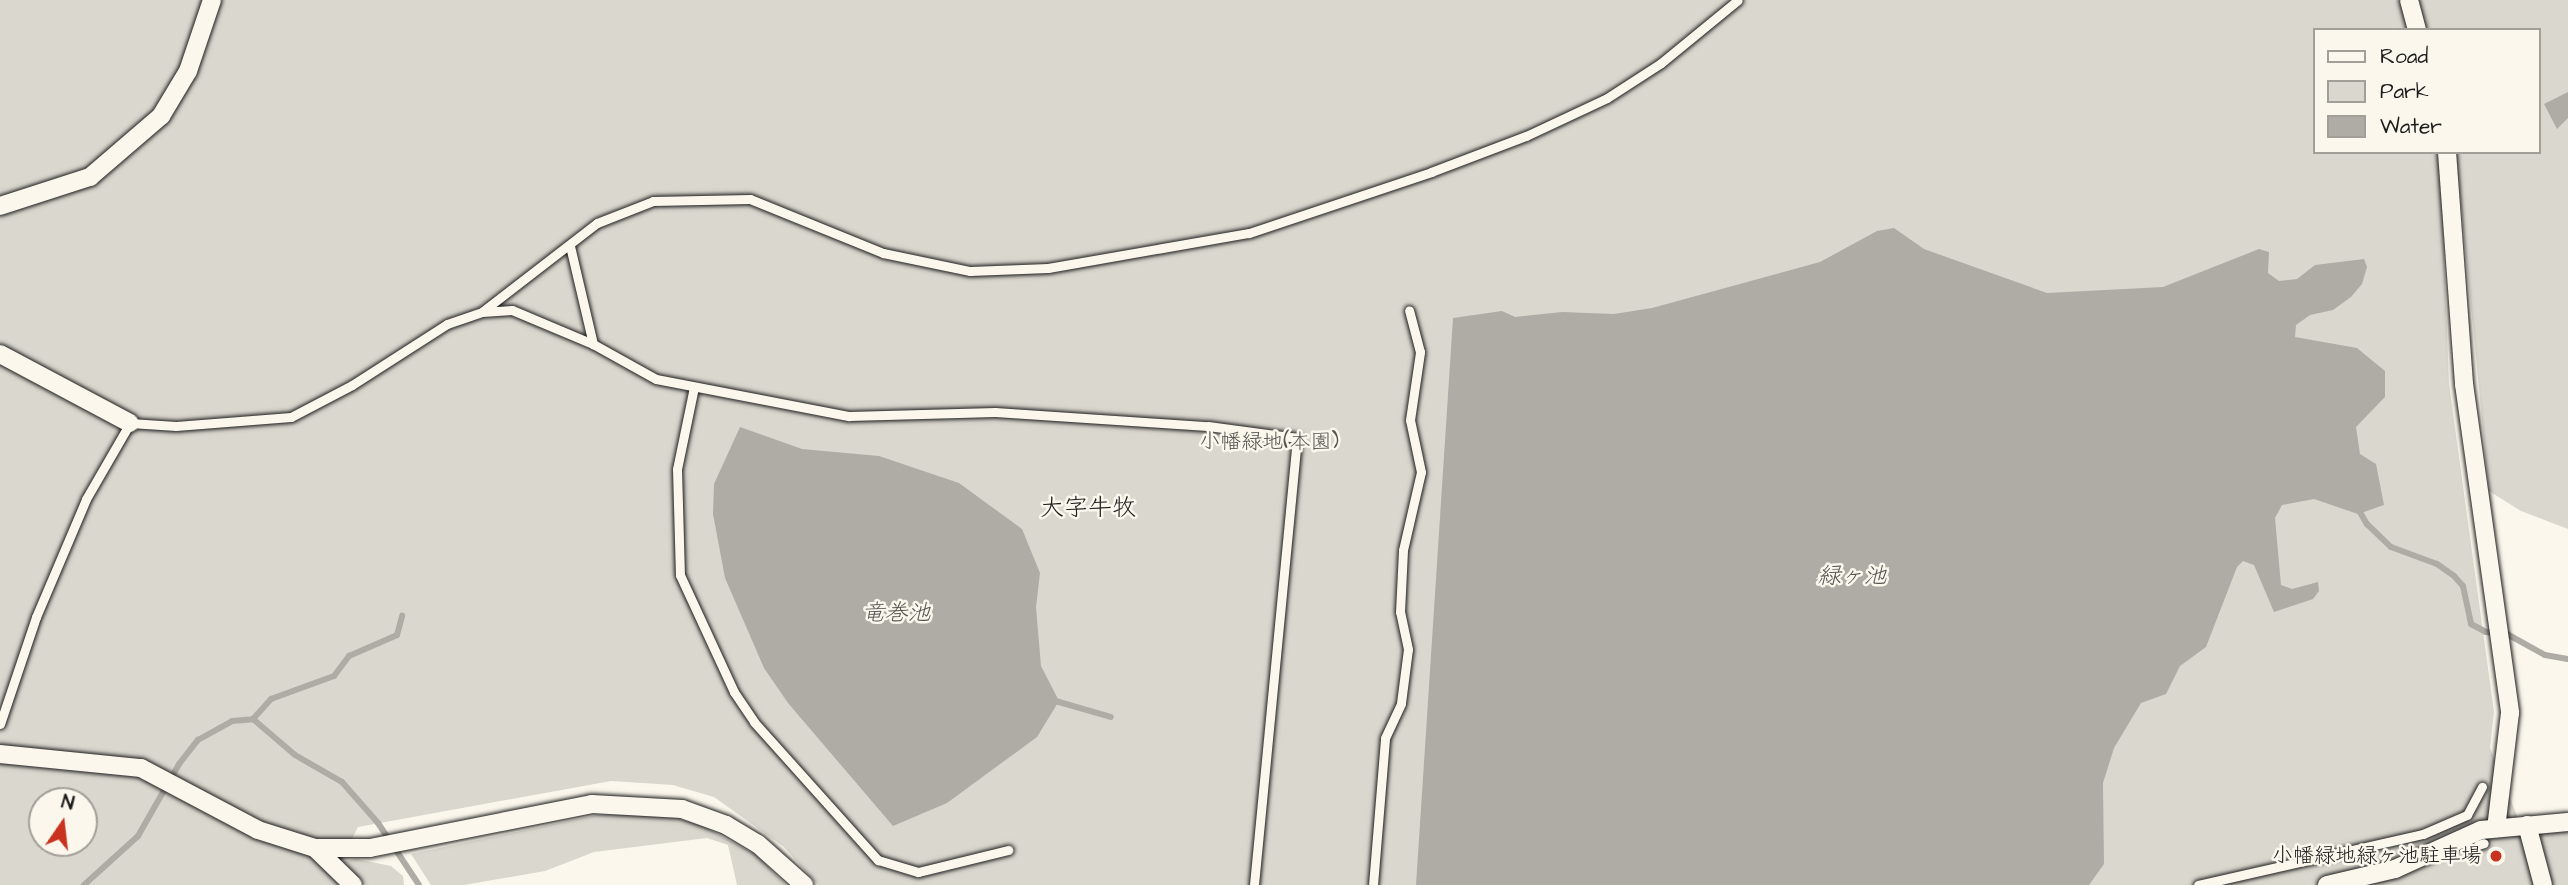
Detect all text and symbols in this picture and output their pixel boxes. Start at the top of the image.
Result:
legend [2312,28,2540,154]
text: Road [2380,42,2428,71]
text: Park [2380,77,2429,106]
text: Water [2380,112,2442,141]
park label: 小幡緑地(本園) [1199,429,1339,455]
district label: 大字牛牧 [1040,495,1136,523]
water label: 緑ヶ池 [1818,562,1886,590]
water label: 竜巻池 [862,599,930,627]
north arrow [28,787,98,857]
text: N [59,789,77,818]
place label: 小幡緑地緑ヶ池駐車場 [2272,843,2482,869]
marker: 小幡緑地緑ヶ池駐車場 [2488,848,2504,864]

